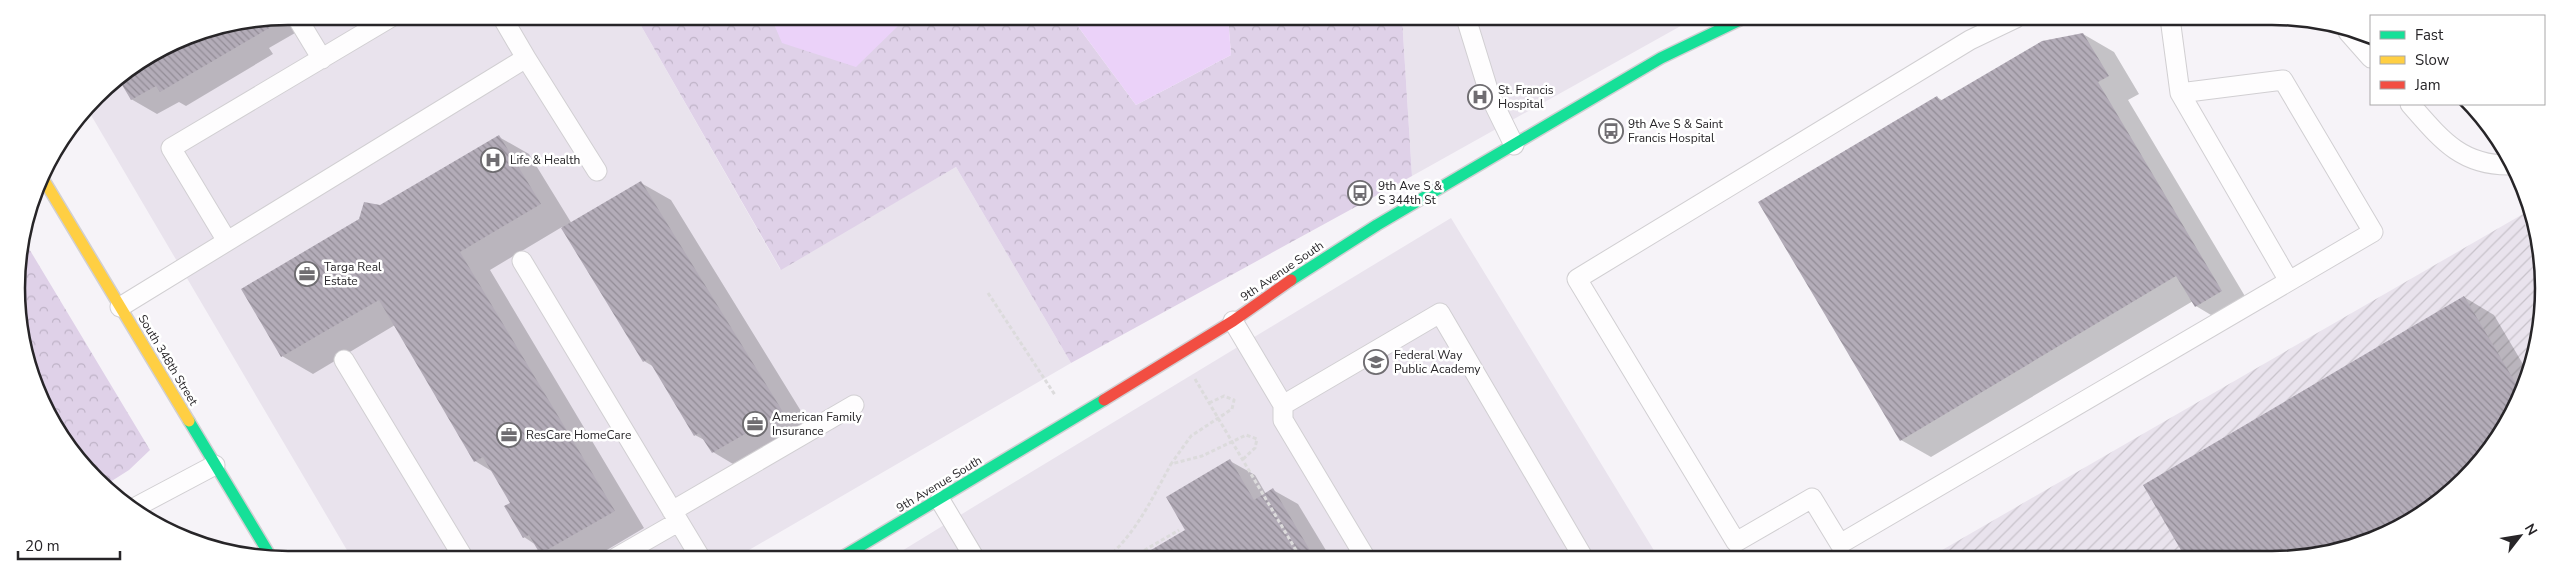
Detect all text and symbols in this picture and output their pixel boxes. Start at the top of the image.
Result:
legend [2370,15,2545,105]
text: Fast [2415,25,2444,45]
text: Slow [2415,50,2450,70]
text: Jam [2414,75,2441,95]
place label: St. Francis Hospital [1498,82,1554,112]
hospital icon: St. Francis Hospital [1467,84,1493,110]
place label: 9th Ave S & Saint Francis Hospital [1628,116,1723,146]
bus stop icon: 9th Ave S & Saint Francis Hospital [1598,118,1624,144]
hospital icon: Life & Health [480,147,506,173]
place label: Life & Health [510,152,580,168]
place label: 9th Ave S & S 344th St [1378,178,1443,208]
bus stop icon: 9th Ave S & S 344th St [1347,180,1373,206]
street label: 9th Avenue South [1237,237,1327,305]
place label: Targa Real Estate [324,259,382,289]
office icon: Targa Real Estate [294,261,320,287]
street label: South 348th Street [135,312,202,409]
place label: Federal Way Public Academy [1394,347,1481,377]
school or university icon: Federal Way Public Academy [1363,349,1389,375]
place label: American Family Insurance [772,409,862,439]
office icon: American Family Insurance [742,411,768,437]
office icon: ResCare HomeCare [496,422,522,448]
place label: ResCare HomeCare [526,427,631,443]
street label: 9th Avenue South [893,452,985,516]
north arrow [2495,511,2545,561]
text: N [2520,520,2542,539]
scale bar [18,528,120,560]
text: 20 m [25,536,60,556]

